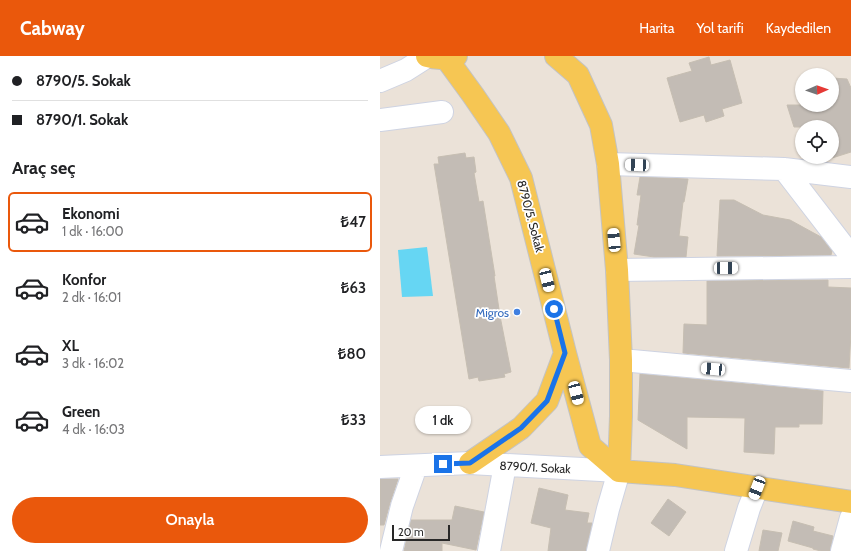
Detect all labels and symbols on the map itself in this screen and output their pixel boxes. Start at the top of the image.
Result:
north arrow [795,68,839,112]
car [625,159,649,171]
street label: 8790/5. Sokak [514,178,548,254]
car [607,228,621,252]
car [714,262,738,274]
car [538,267,556,293]
route start [545,300,563,318]
place label: Migros [476,305,509,320]
marker: Migros [512,307,522,317]
car [701,362,725,376]
car [567,380,585,406]
callout: 1 dk [415,406,471,434]
route end [434,455,452,473]
street label: 8790/1. Sokak [499,458,572,476]
car [747,475,767,501]
scale bar [392,523,450,542]

